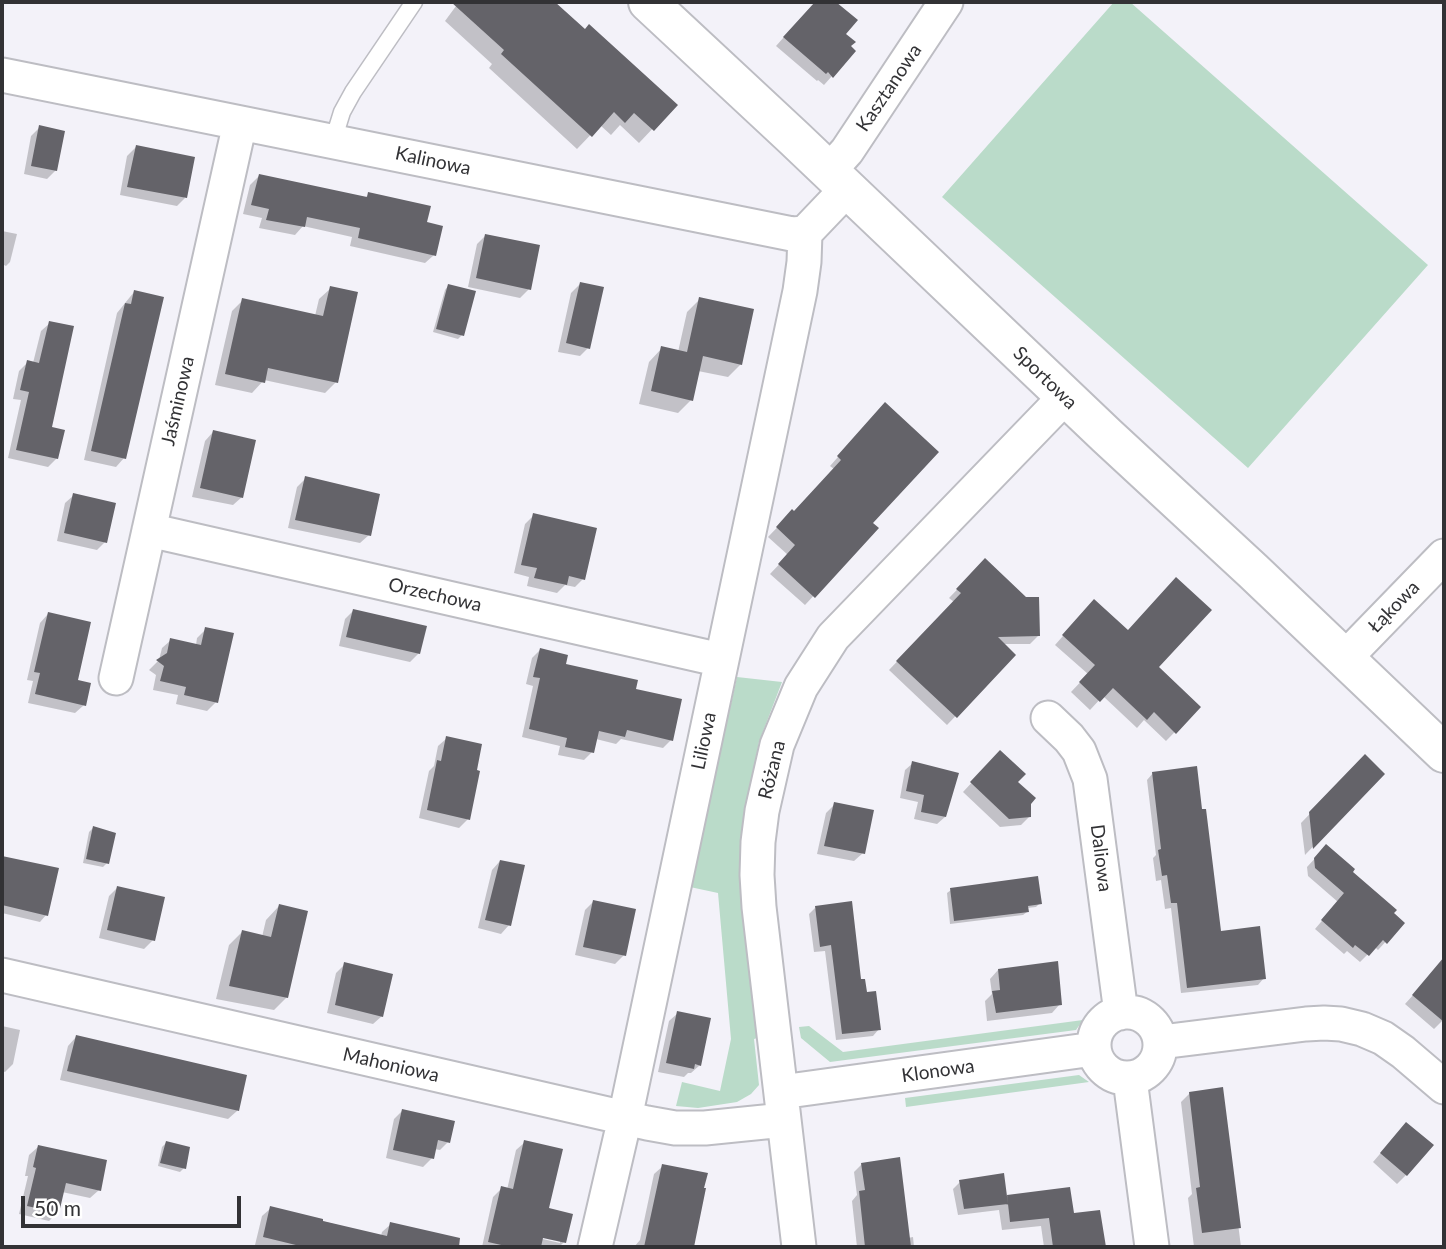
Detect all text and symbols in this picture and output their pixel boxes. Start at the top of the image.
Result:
street label: Kasztanowa [851,40,927,136]
street label: Kalinowa [393,142,473,180]
street label: Sportowa [1008,342,1082,414]
street label: Jaśminowa [157,354,199,448]
street label: Orzechowa [386,573,484,617]
street label: Łąkowa [1364,576,1424,638]
street label: Liliowa [687,710,721,772]
street label: Różana [754,738,790,802]
street label: Daliowa [1086,823,1116,893]
street label: Mahoniowa [341,1043,441,1087]
street label: Klonowa [900,1055,976,1087]
scale bar [24,1182,245,1226]
text: 50 m [34,1195,81,1220]

